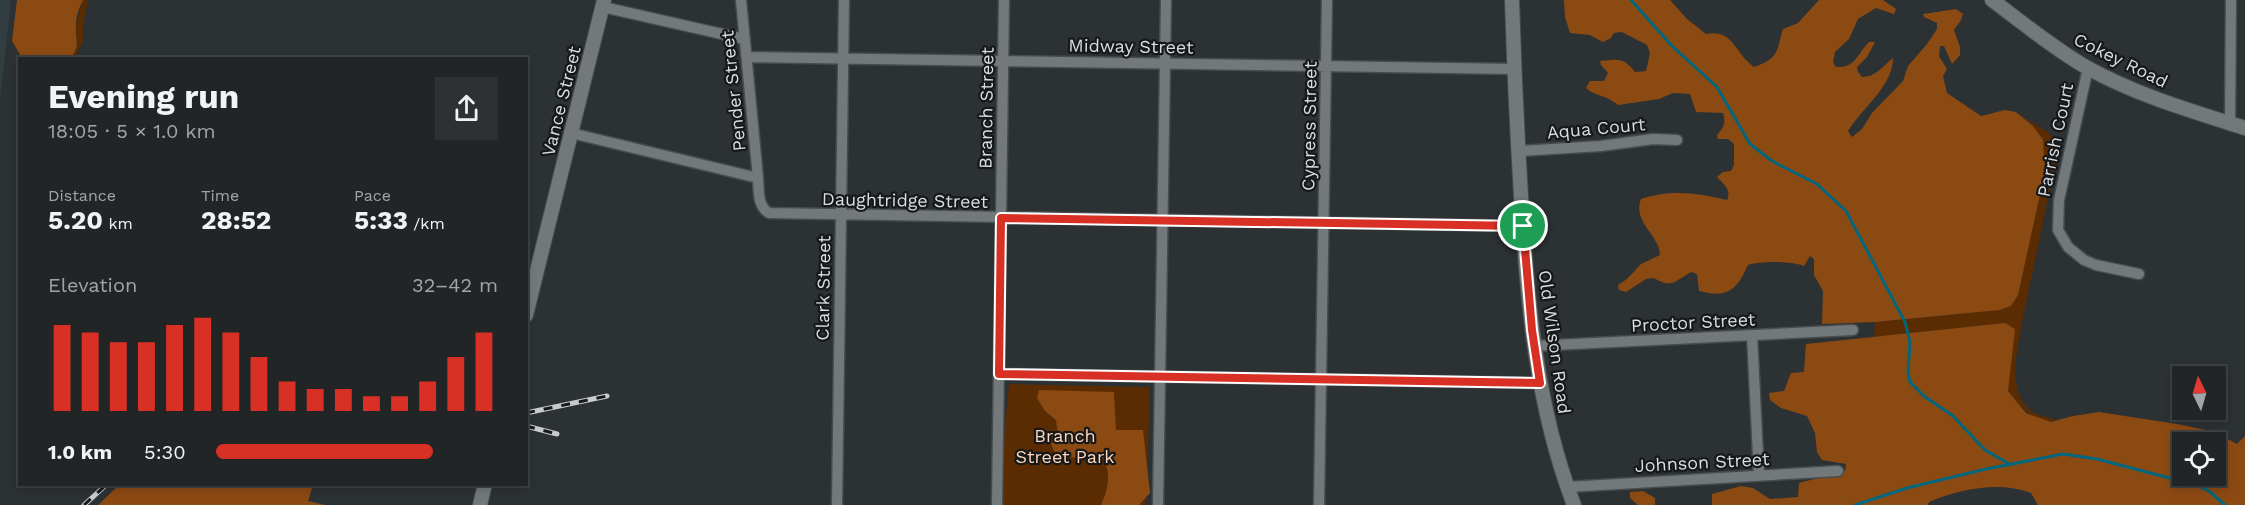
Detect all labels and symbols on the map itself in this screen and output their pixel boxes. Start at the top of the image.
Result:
street label: Cokey Road [2071,28,2171,92]
street label: Pender Street [716,29,750,152]
street label: Midway Street [1068,34,1194,58]
street label: Vance Street [537,43,585,158]
street label: Branch Street [974,47,998,169]
street label: Cypress Street [1297,61,1321,191]
street label: Parrish Court [2033,81,2077,199]
street label: Aqua Court [1546,113,1646,143]
street label: Daughtridge Street [822,188,989,212]
pin [1497,200,1548,251]
street label: Clark Street [812,235,834,341]
street label: Old Wilson Road [1535,269,1575,415]
street label: Proctor Street [1630,308,1756,336]
north arrow [2172,366,2226,420]
park label: Branch Street Park [1015,425,1115,467]
street label: Johnson Street [1634,448,1770,476]

